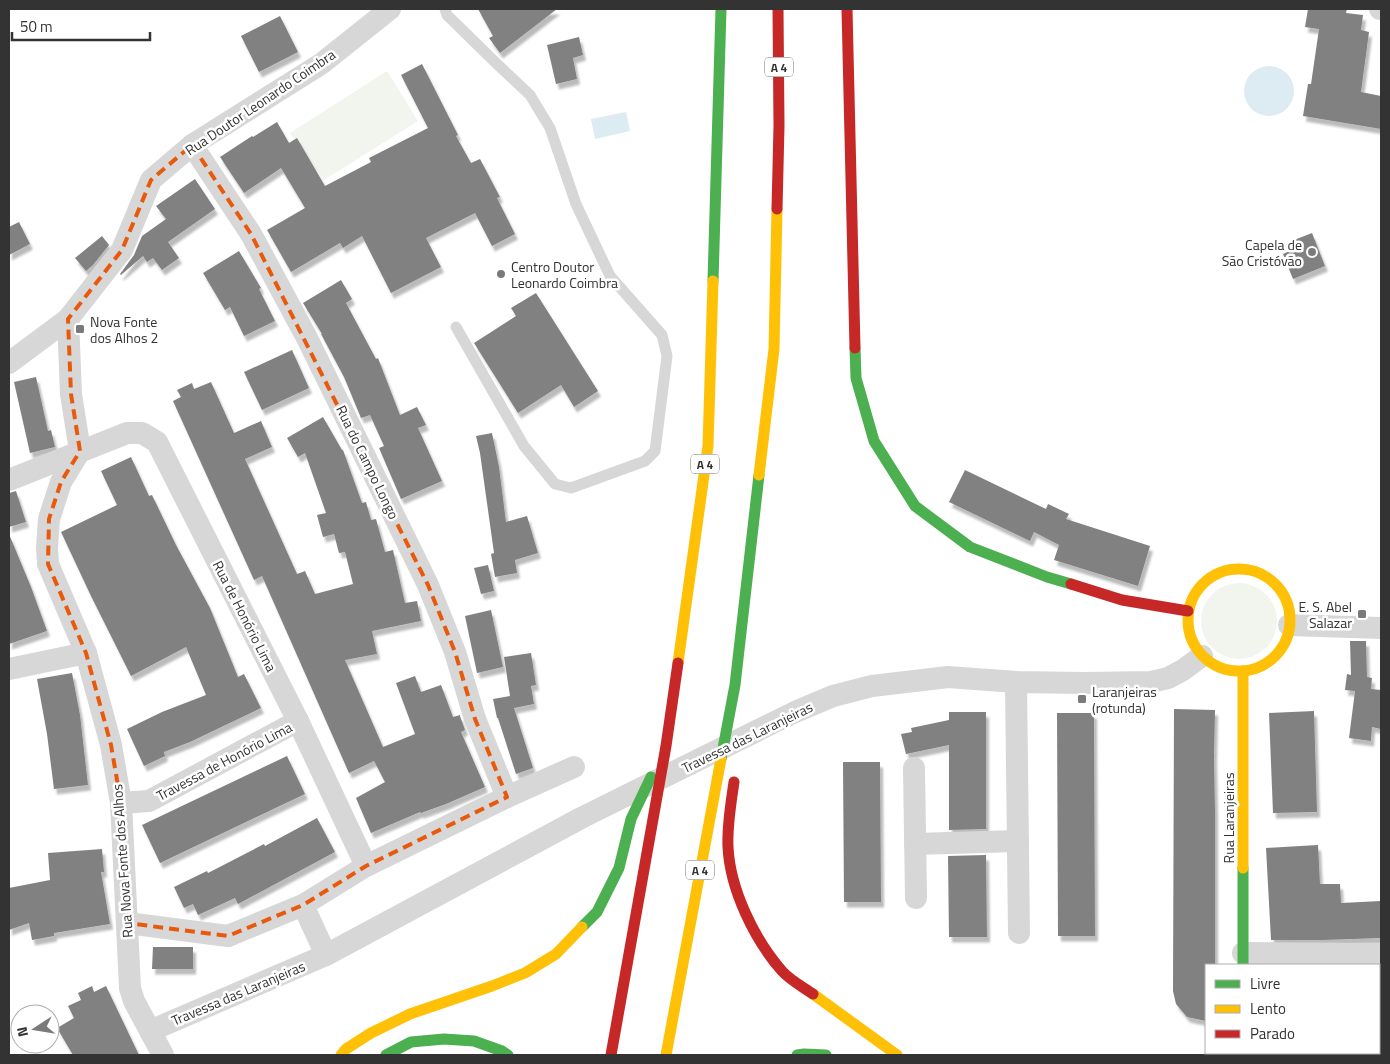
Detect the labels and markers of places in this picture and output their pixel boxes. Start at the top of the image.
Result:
place label: Capela de São Cristóvão [1222,234,1302,271]
marker: Capela de São Cristóvão [1306,246,1318,258]
place label: Centro Doutor Leonardo Coimbra [511,256,618,293]
marker: Centro Doutor Leonardo Coimbra [495,268,507,280]
place label: Nova Fonte dos Alhos 2 [90,311,158,348]
marker: Nova Fonte dos Alhos 2 [74,323,86,335]
place label: E. S. Abel Salazar [1298,596,1352,633]
marker: E. S. Abel Salazar [1356,608,1368,620]
place label: Laranjeiras (rotunda) [1092,681,1157,718]
marker: Laranjeiras (rotunda) [1076,693,1088,705]

